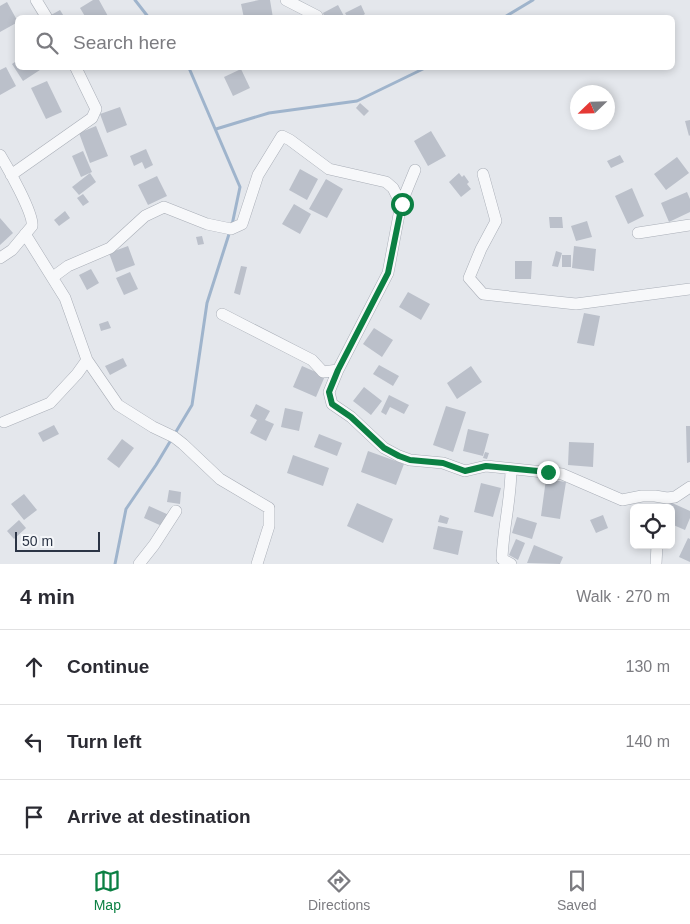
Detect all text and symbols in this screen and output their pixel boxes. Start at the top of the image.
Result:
search box [15,15,675,70]
icon: search [33,29,61,57]
text: Search here [73,32,177,53]
north arrow [570,85,615,130]
route start [391,193,414,216]
route end [537,461,560,484]
map controls [630,504,675,549]
button: locate [630,504,675,549]
scale bar [15,529,100,552]
text: 50 m [22,533,53,549]
text: 4 min [20,585,75,608]
text: Walk · 270 m [576,588,670,605]
icon: ahead [20,653,48,681]
text: Continue [67,656,149,677]
text: 130 m [626,658,670,675]
icon: left [20,728,48,756]
text: Turn left [67,731,142,752]
text: 140 m [626,733,670,750]
icon: arrive [20,803,48,831]
text: Arrive at destination [67,806,251,827]
tab: Map [93,867,121,913]
tab: Directions [308,867,370,913]
tab: Saved [557,867,597,913]

